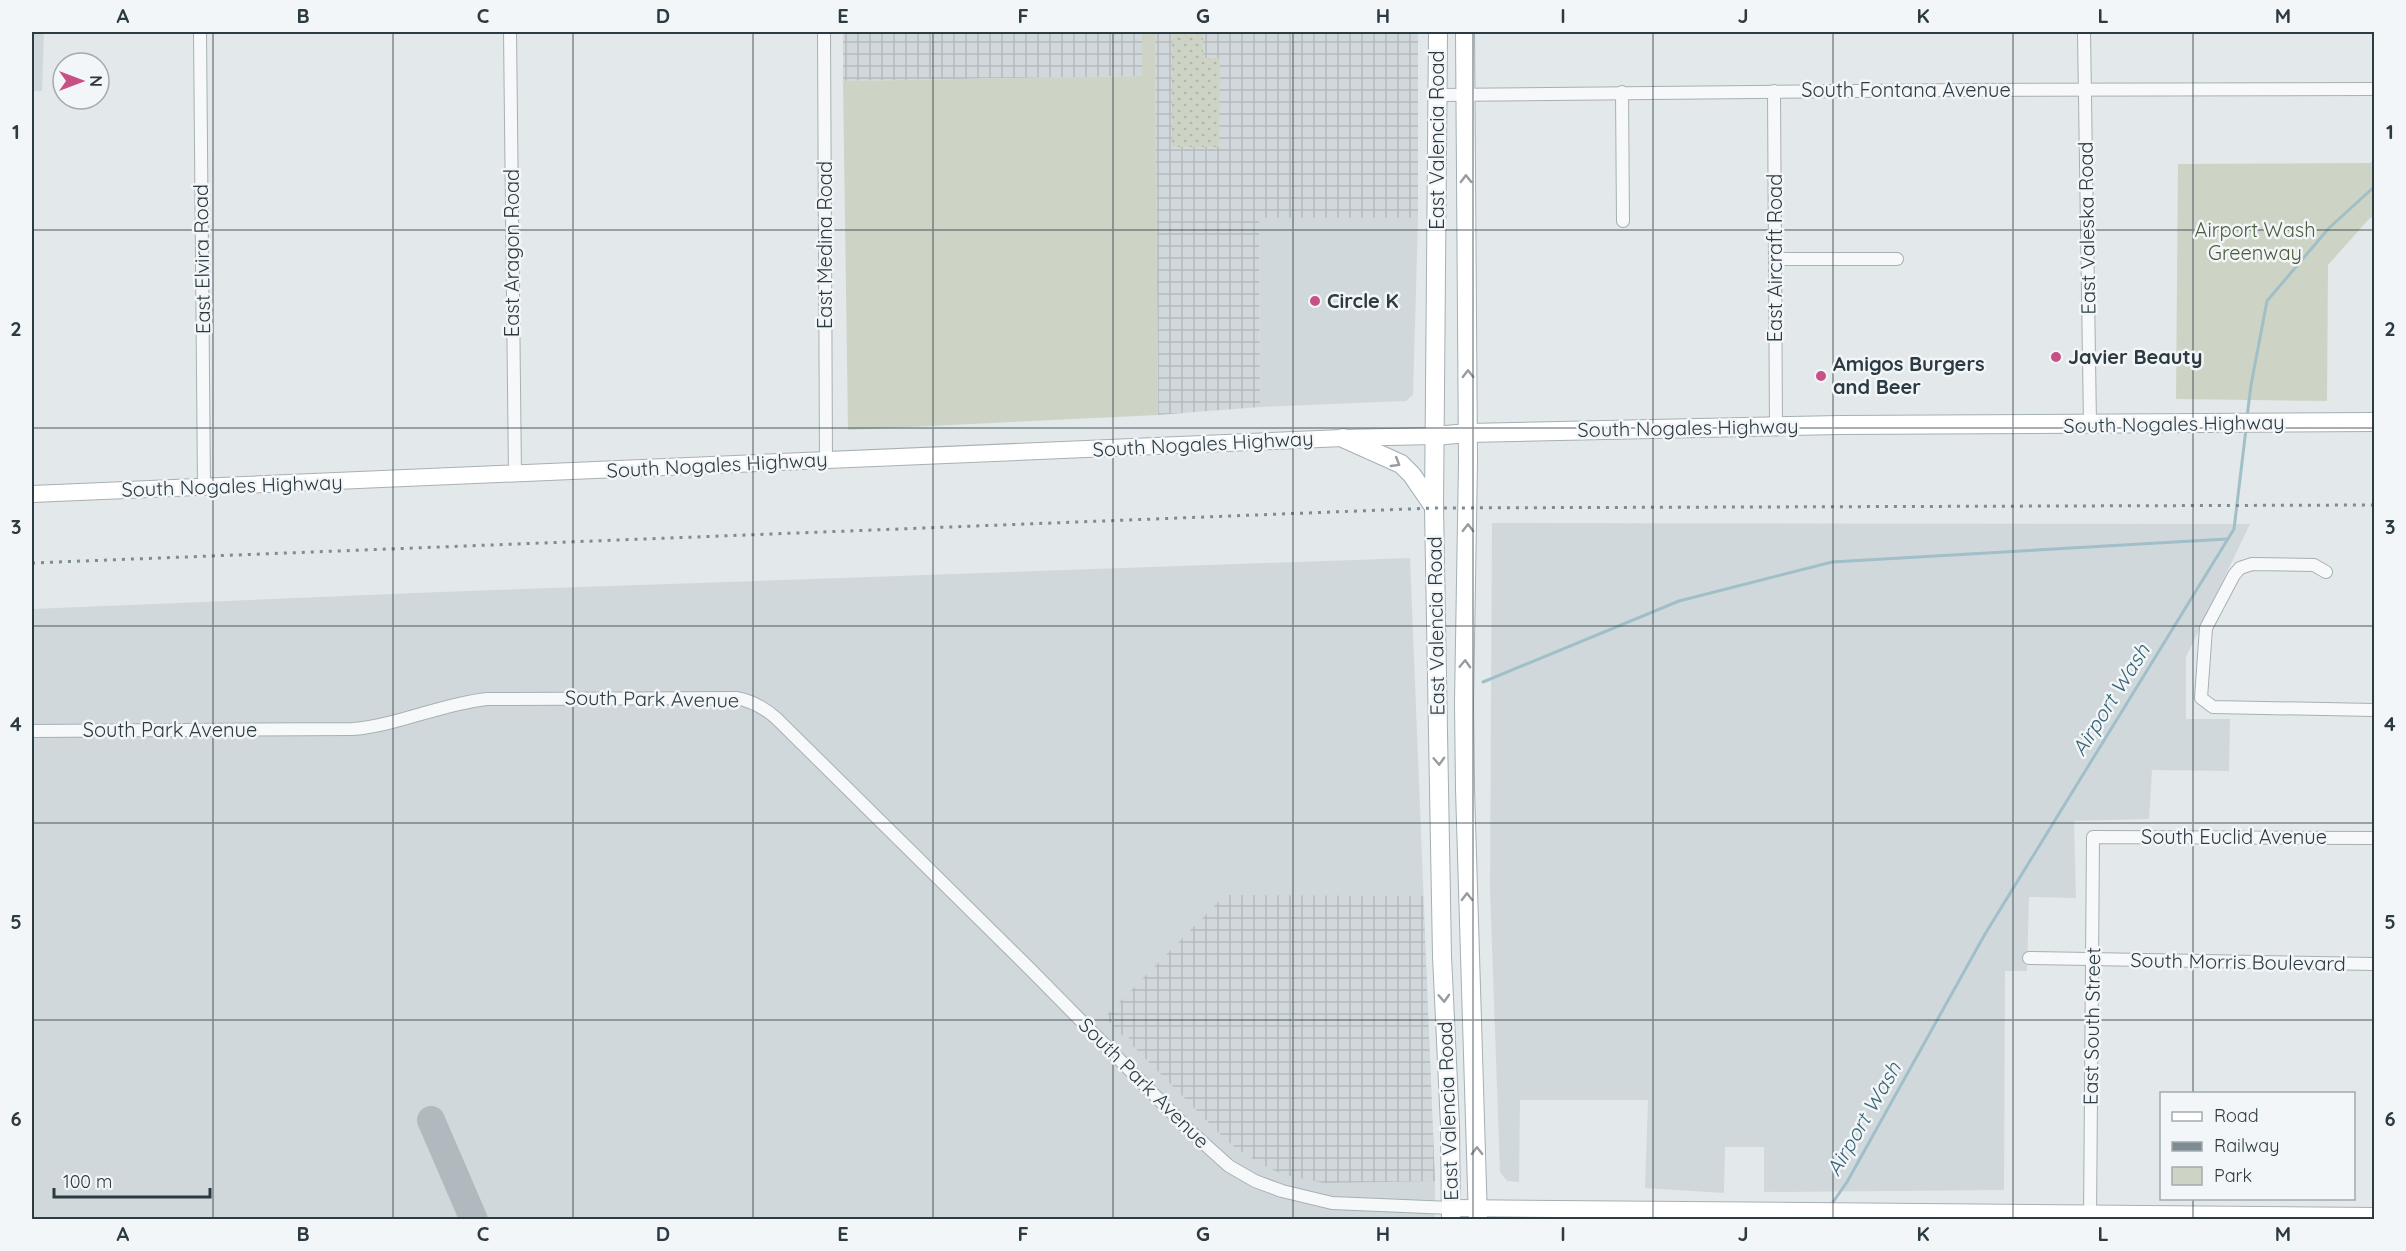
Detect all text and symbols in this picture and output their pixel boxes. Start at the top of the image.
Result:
text: A [117,3,130,28]
text: B [296,3,310,28]
text: C [477,3,490,28]
text: D [656,3,670,28]
text: E [837,3,849,28]
text: F [1017,3,1029,28]
text: G [1196,3,1210,28]
text: H [1376,3,1390,28]
text: I [1560,3,1566,28]
text: J [1737,3,1749,28]
text: K [1916,3,1930,28]
text: L [2097,3,2109,28]
text: M [2275,3,2291,28]
street label: East Valencia Road [1424,50,1449,230]
north arrow [51,51,111,111]
text: N [86,75,106,87]
street label: South Fontana Avenue [1801,77,2011,102]
text: 1 [12,119,20,144]
text: 1 [2386,119,2394,144]
street label: East Valeska Road [2072,141,2101,315]
street label: East Medina Road [812,161,837,329]
street label: East Aragon Road [499,169,524,337]
street label: East Aircraft Road [1762,174,1787,342]
one-way arrow [1460,175,1472,184]
street label: East Elvira Road [188,184,215,334]
park label: Airport Wash Greenway [2194,217,2316,265]
place label: Circle K [1327,288,1399,313]
marker: Circle K [1308,294,1322,308]
text: 2 [10,316,22,341]
text: 2 [2384,316,2396,341]
place label: Javier Beauty [2068,344,2202,369]
marker: Javier Beauty [2049,350,2063,364]
place label: Amigos Burgers and Beer [1833,351,1985,399]
marker: Amigos Burgers and Beer [1814,369,1828,383]
one-way arrow [1462,370,1474,379]
street label: South Nogales Highway [2063,409,2285,438]
street label: South Nogales Highway [1577,413,1799,442]
street label: South Nogales Highway [1092,425,1314,462]
street label: South Nogales Highway [606,446,828,483]
one-way arrow [1390,455,1400,467]
street label: South Nogales Highway [121,469,343,502]
text: 3 [11,514,21,539]
text: 3 [2385,514,2395,539]
one-way arrow [1462,524,1474,533]
street label: East Valencia Road [1421,536,1450,716]
water label: Airport Wash [2065,638,2155,760]
one-way arrow [1459,659,1472,668]
street label: South Park Avenue [565,684,739,713]
text: 4 [10,711,22,736]
text: 4 [2384,711,2396,736]
street label: South Park Avenue [83,717,257,742]
one-way arrow [1433,757,1445,766]
street label: South Euclid Avenue [2141,824,2327,849]
one-way arrow [1461,892,1474,901]
text: 5 [10,909,22,934]
text: 5 [2384,909,2396,934]
street label: East South Street [2078,947,2105,1105]
street label: South Morris Boulevard [2130,947,2346,976]
one-way arrow [1437,994,1450,1003]
street label: South Park Avenue [1074,1012,1215,1153]
street label: East Valencia Road [1432,1021,1463,1201]
water label: Airport Wash [1820,1056,1907,1180]
legend [2160,1092,2355,1200]
text: Road [2214,1104,2259,1127]
text: 6 [10,1106,22,1131]
text: 6 [2384,1106,2396,1131]
text: Railway [2214,1134,2280,1157]
one-way arrow [1471,1146,1483,1155]
scale bar [54,1161,210,1199]
text: Park [2214,1164,2252,1187]
text: 100 m [63,1170,112,1193]
text: A [117,1221,130,1246]
text: B [296,1221,310,1246]
text: C [477,1221,490,1246]
text: D [656,1221,670,1246]
text: E [837,1221,849,1246]
text: F [1017,1221,1029,1246]
text: G [1196,1221,1210,1246]
text: H [1376,1221,1390,1246]
text: I [1560,1221,1566,1246]
text: J [1737,1221,1749,1246]
text: K [1916,1221,1930,1246]
text: L [2097,1221,2109,1246]
text: M [2275,1221,2291,1246]

